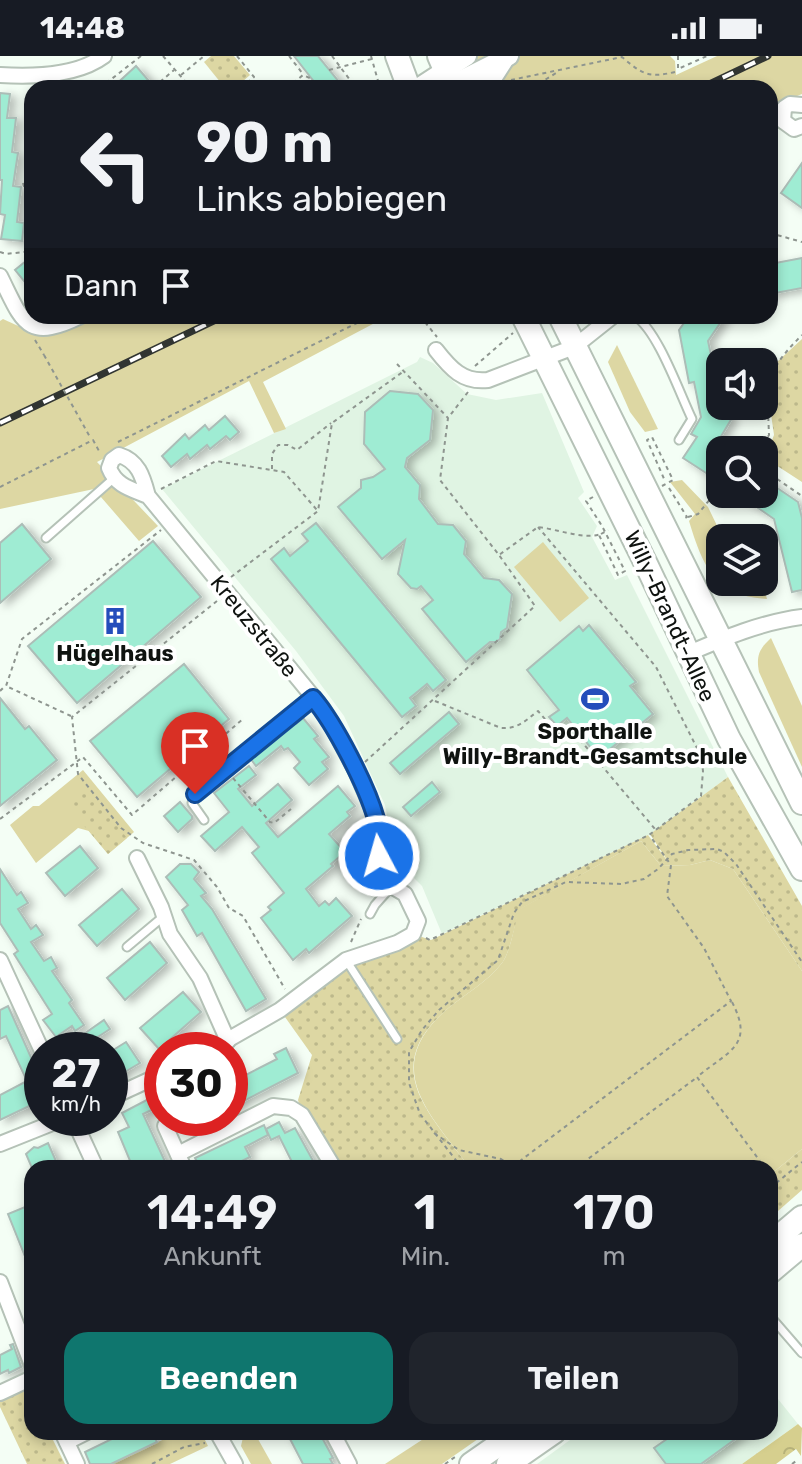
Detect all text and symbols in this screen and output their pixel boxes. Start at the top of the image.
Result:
text: 14:48 [40,10,125,46]
text: 90 m [196,110,333,176]
icon: left [64,112,168,216]
text: Links abbiegen [196,177,447,220]
icon: arrive [154,264,198,308]
text: Dann [64,268,138,304]
map controls [706,348,778,596]
button: sound [706,348,778,420]
button: search [706,436,778,508]
button: layers [706,524,778,596]
street label: Willy-Brandt-Allee [619,526,721,706]
street label: Kreuzstraße [205,569,303,683]
building icon: Hügelhaus [100,606,130,636]
place label: Hügelhaus [56,640,174,667]
sports icon: Sporthalle Willy-Brandt-Gesamtschule [580,684,610,714]
pin [161,712,229,794]
place label: Sporthalle Willy-Brandt-Gesamtschule [443,718,747,770]
icon: arrive [173,724,217,768]
position arrow [337,814,421,898]
speed limit sign: 30 [144,1032,248,1136]
text: 27 [52,1050,100,1097]
text: km/h [51,1092,101,1116]
text: 14:49 [147,1184,278,1241]
text: 1 [414,1184,437,1241]
text: 170 [573,1184,655,1241]
text: Ankunft [163,1241,261,1272]
text: Min. [401,1241,450,1272]
text: m [602,1241,626,1272]
button: Beenden [64,1332,393,1424]
button: Teilen [409,1332,738,1424]

